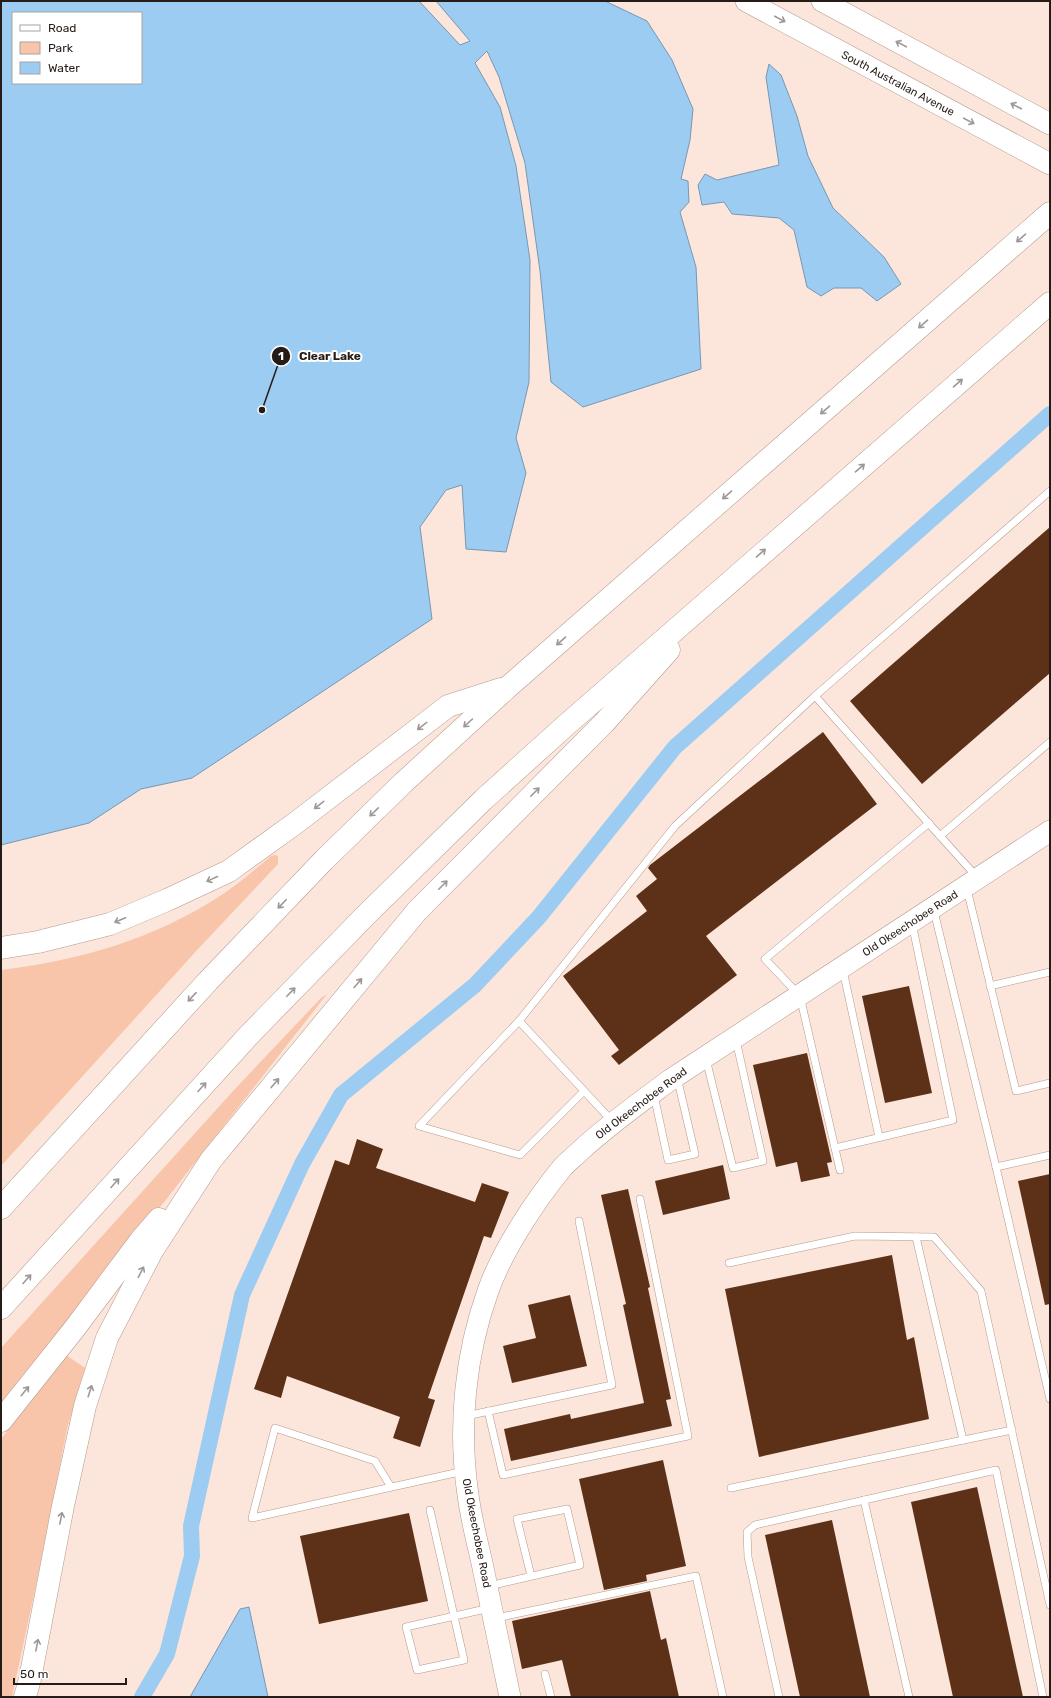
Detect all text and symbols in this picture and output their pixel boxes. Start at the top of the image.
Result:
legend [12,12,142,84]
one-way arrow [774,16,786,24]
text: Road [48,21,76,35]
one-way arrow [895,39,907,47]
text: Park [48,41,74,55]
street label: South Australian Avenue [839,48,957,119]
text: Water [48,61,80,75]
one-way arrow [1010,101,1022,109]
one-way arrow [963,117,975,125]
one-way arrow [1015,234,1026,243]
one-way arrow [918,319,928,329]
callout: Clear Lake [271,344,369,368]
text: 1 [278,349,284,363]
text: Clear Lake [299,349,361,363]
one-way arrow [952,378,963,387]
one-way arrow [820,405,830,414]
one-way arrow [854,464,864,473]
one-way arrow [722,491,732,500]
one-way arrow [756,549,767,558]
one-way arrow [556,636,566,645]
one-way arrow [463,718,474,727]
one-way arrow [417,721,428,730]
one-way arrow [530,787,540,797]
one-way arrow [314,801,325,809]
one-way arrow [369,807,379,816]
one-way arrow [207,876,219,883]
one-way arrow [438,880,448,890]
street label: Old Okeechobee Road [860,888,960,959]
one-way arrow [277,899,287,909]
one-way arrow [114,917,126,924]
one-way arrow [353,977,362,988]
one-way arrow [286,987,296,997]
one-way arrow [188,992,197,1002]
street label: Old Okeechobee Road [593,1065,690,1142]
one-way arrow [271,1077,280,1088]
one-way arrow [197,1082,207,1092]
one-way arrow [110,1178,119,1188]
one-way arrow [138,1266,145,1278]
one-way arrow [23,1274,32,1285]
one-way arrow [21,1385,30,1396]
one-way arrow [87,1385,94,1398]
street label: Old Okeechobee Road [460,1477,494,1589]
one-way arrow [57,1512,65,1525]
one-way arrow [33,1639,41,1652]
scale bar [14,1660,126,1686]
text: 50 m [20,1667,48,1681]

